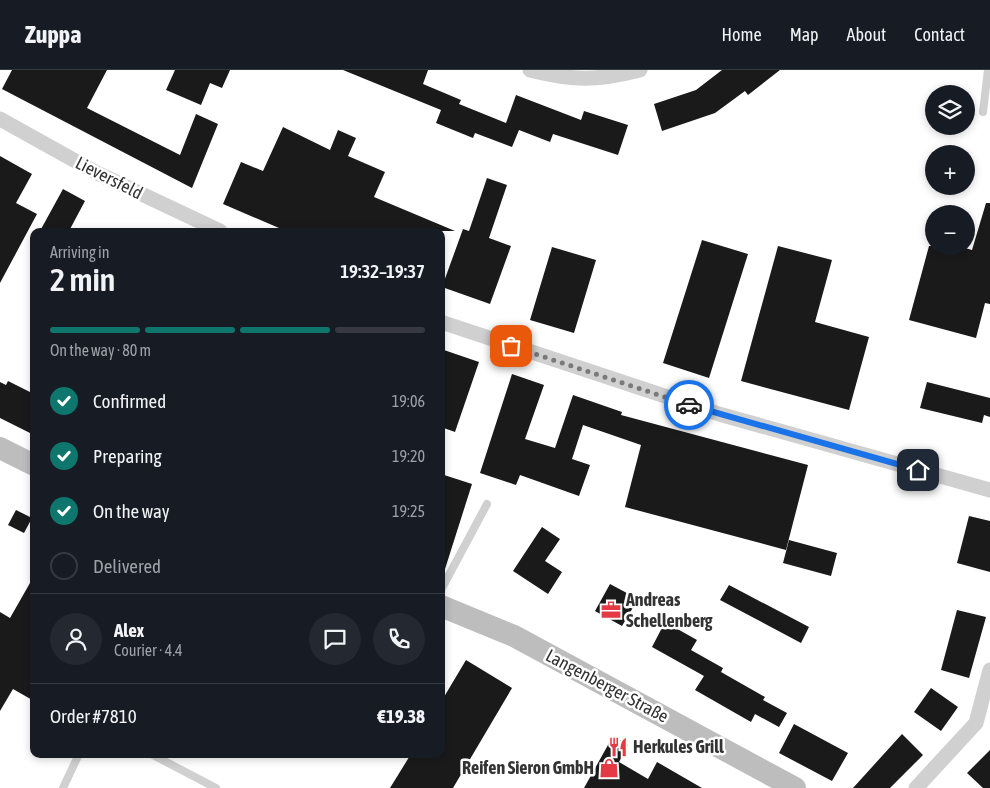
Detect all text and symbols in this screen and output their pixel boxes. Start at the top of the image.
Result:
text: Zuppa [25,21,81,48]
text: Home [722,24,762,45]
text: Map [790,24,819,45]
text: About [847,24,886,45]
text: Contact [914,24,965,45]
map controls [925,85,975,255]
button: layers [925,85,975,135]
button: + [925,145,975,195]
street label: Lieversfeld [72,152,146,203]
button: − [925,205,975,255]
text: Arriving in [50,243,110,261]
text: 19:32–19:37 [340,260,425,282]
text: 2 min [50,261,115,298]
pin [490,325,532,367]
icon: bag [497,332,525,360]
text: On the way · 80 m [50,341,151,359]
courier [664,380,714,430]
icon: check [50,387,78,415]
text: Confirmed [93,390,166,412]
icon: car [675,391,703,419]
text: 19:06 [392,392,425,410]
icon: check [50,442,78,470]
text: Preparing [93,445,162,467]
text: 19:20 [392,447,425,465]
pin [897,449,939,491]
icon: home [904,456,932,484]
icon: check [50,497,78,525]
text: On the way [93,500,170,522]
text: 19:25 [392,502,425,520]
text: Delivered [93,555,161,577]
place label: Andreas Schellenberg [625,589,713,631]
office icon: Andreas Schellenberg [600,599,622,621]
button: person [50,613,102,665]
button: chat [309,613,361,665]
button: phone [373,613,425,665]
text: Alex [114,619,144,641]
text: Courier · 4.4 [114,641,183,659]
street label: Langenberger Straße [542,644,672,727]
text: Order #7810 [50,705,137,727]
text: €19.38 [377,705,425,727]
restaurant icon: Herkules Grill [607,736,629,758]
place label: Herkules Grill [633,736,724,757]
place label: Reifen Sieron GmbH [462,757,594,778]
shop icon: Reifen Sieron GmbH [598,757,620,779]

